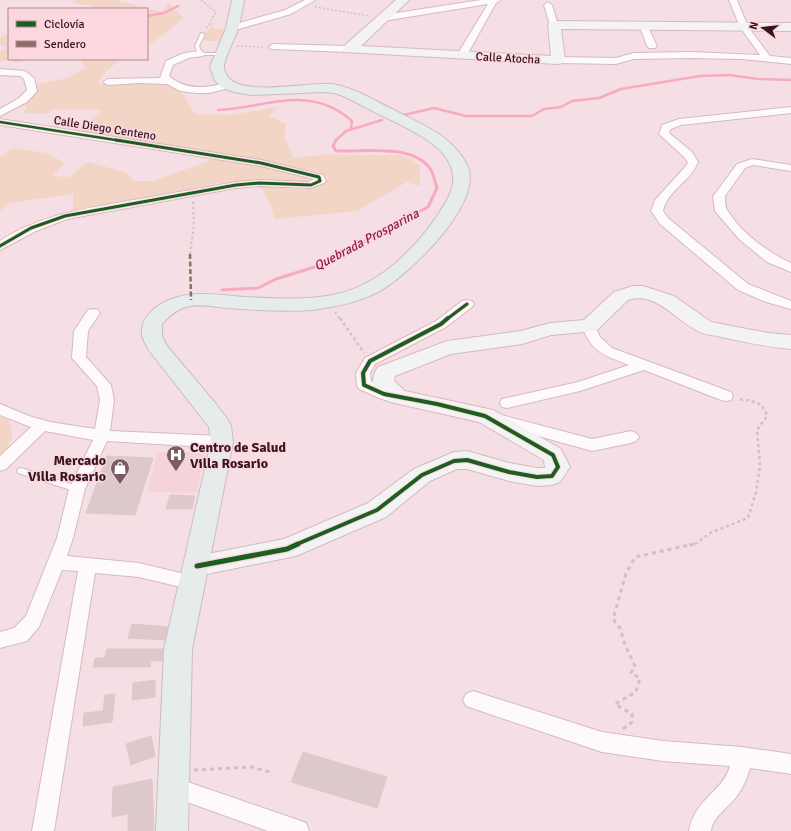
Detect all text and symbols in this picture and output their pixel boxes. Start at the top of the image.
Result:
legend [8,8,148,60]
north arrow [743,8,783,48]
text: Ciclovía [44,17,85,32]
text: N [747,20,761,31]
text: Sendero [44,37,86,52]
street label: Calle Atocha [475,49,541,68]
street label: Calle Diego Centeno [53,113,157,144]
water label: Quebrada Prosparina [311,205,422,274]
place label: Centro de Salud Villa Rosario [190,439,286,472]
hospital icon: Centro de Salud Villa Rosario [165,444,187,472]
place label: Mercado Villa Rosario [28,452,106,485]
shop icon: Mercado Villa Rosario [109,457,131,485]

